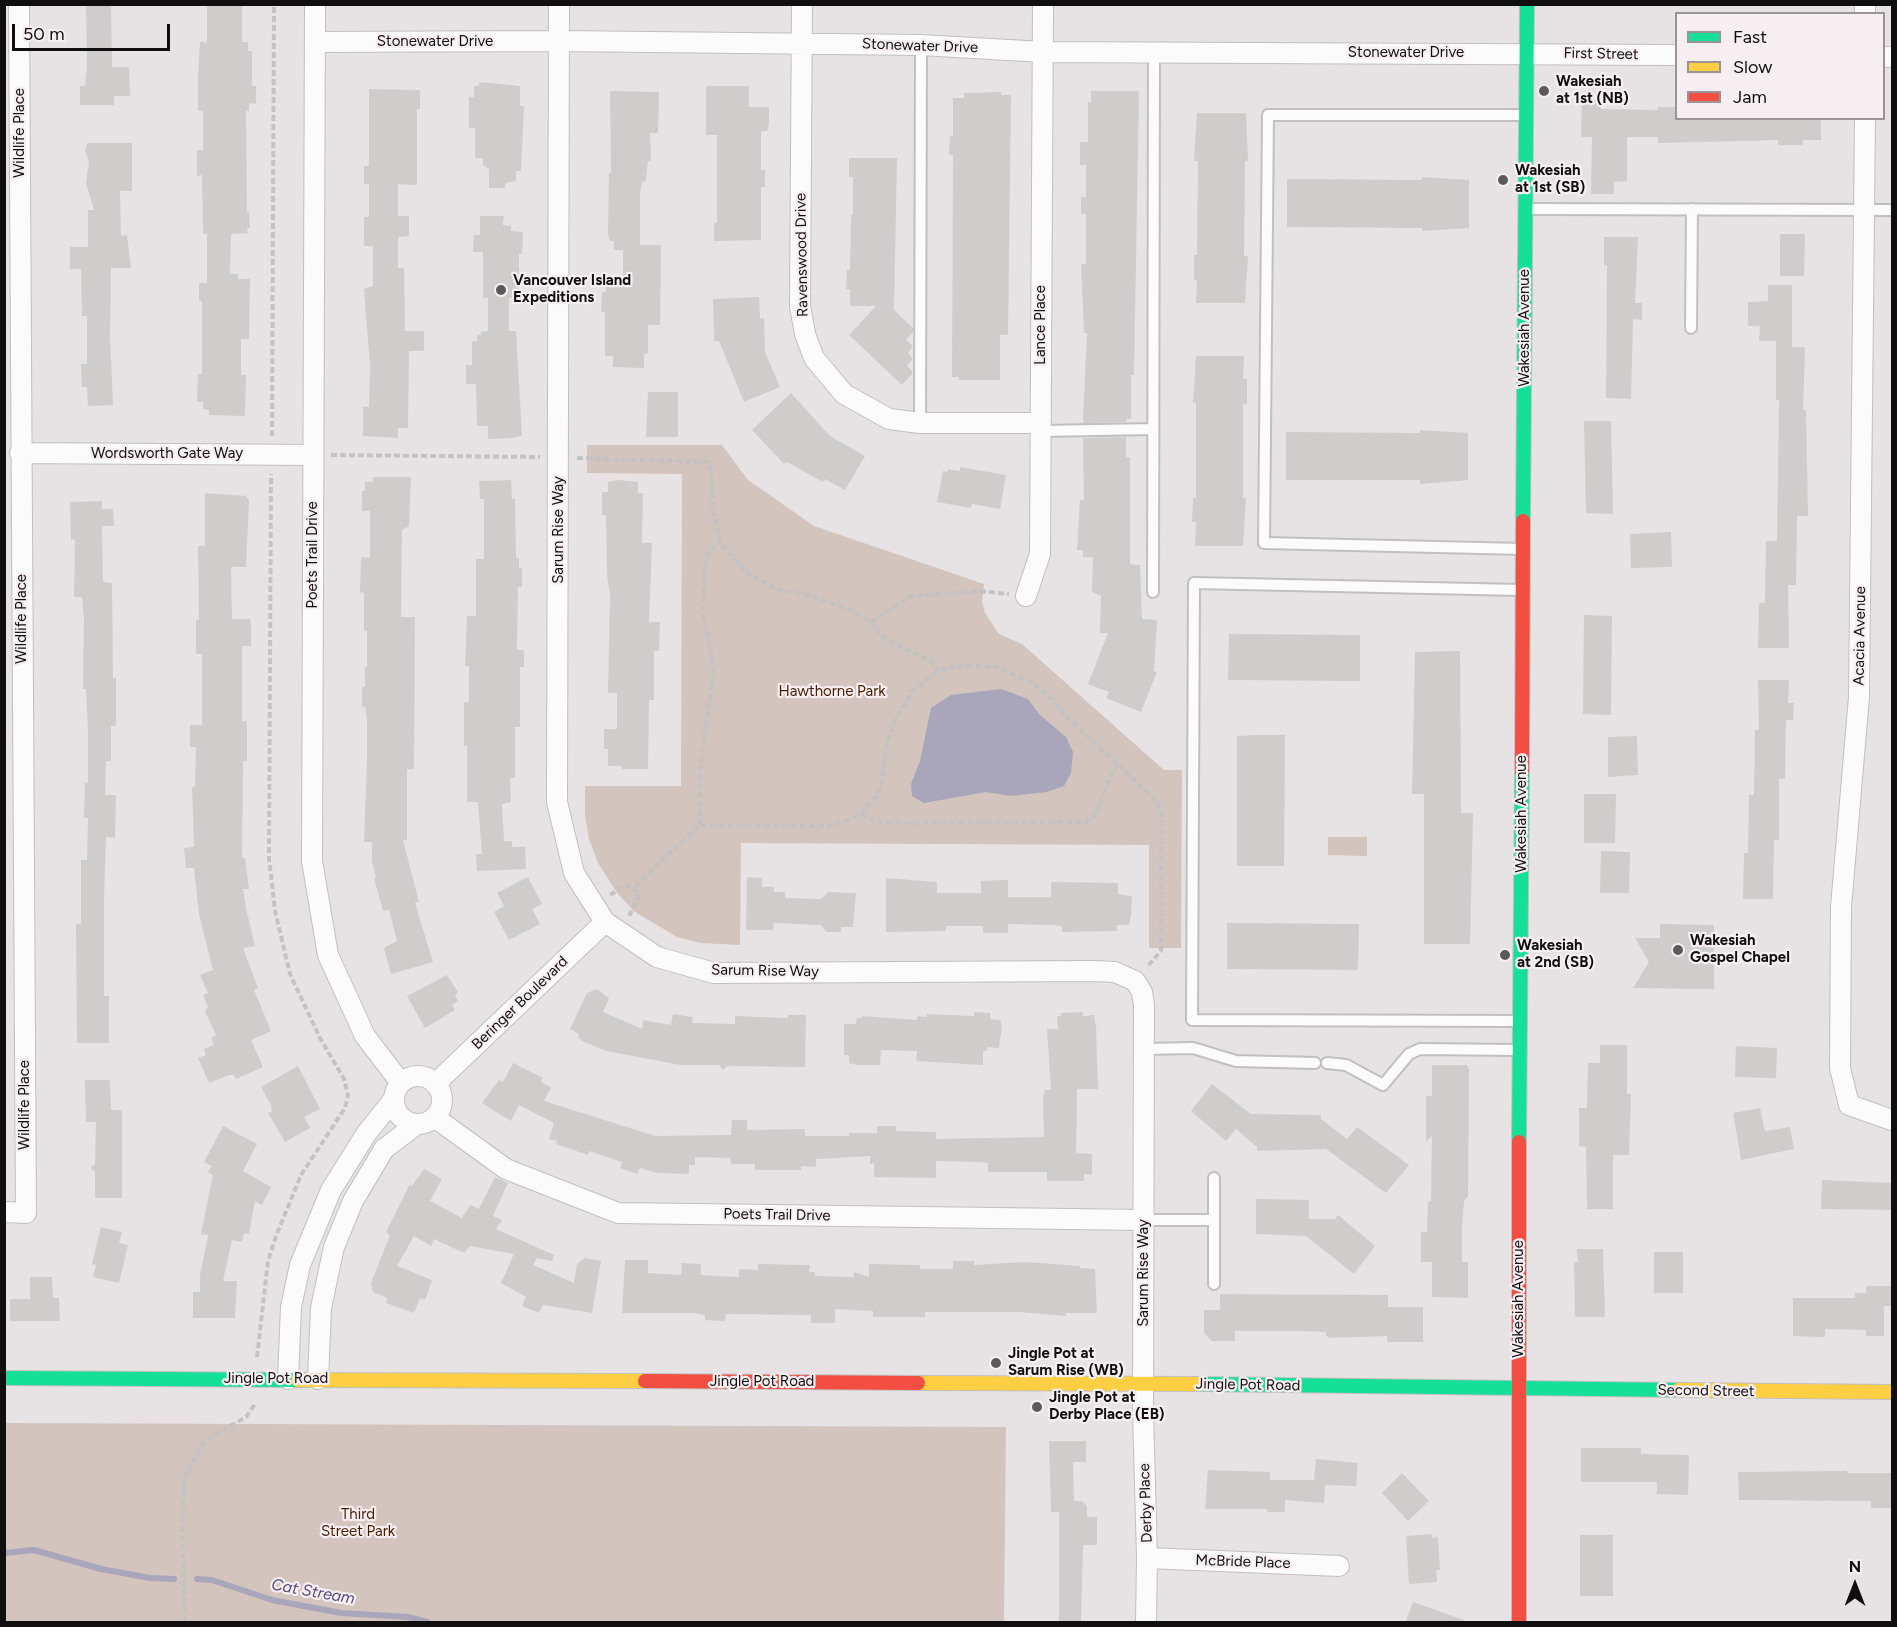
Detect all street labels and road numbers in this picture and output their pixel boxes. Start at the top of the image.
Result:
street label: Stonewater Drive [377,33,493,51]
street label: Stonewater Drive [862,35,978,57]
street label: Stonewater Drive [1348,44,1464,62]
street label: First Street [1563,44,1639,64]
street label: Wildlife Place [11,88,29,178]
street label: Ravenswood Drive [792,193,812,317]
street label: Wakesiah Avenue [1516,269,1534,387]
street label: Lance Place [1032,285,1050,365]
street label: Wordsworth Gate Way [91,445,243,463]
street label: Sarum Rise Way [550,476,568,584]
street label: Poets Trail Drive [304,501,322,609]
street label: Wildlife Place [13,574,31,664]
street label: Acacia Avenue [1850,586,1870,686]
street label: Wakesiah Avenue [1513,755,1531,873]
street label: Beringer Boulevard [468,953,572,1053]
street label: Sarum Rise Way [711,961,819,981]
street label: Wildlife Place [16,1060,34,1150]
street label: Poets Trail Drive [723,1205,831,1225]
street label: Sarum Rise Way [1135,1219,1153,1327]
street label: Wakesiah Avenue [1510,1240,1528,1358]
street label: Jingle Pot Road [224,1370,328,1388]
street label: Jingle Pot Road [710,1373,814,1391]
street label: Jingle Pot Road [1195,1375,1301,1395]
street label: Second Street [1657,1381,1755,1401]
street label: Derby Place [1136,1463,1156,1543]
street label: McBride Place [1195,1551,1291,1573]

